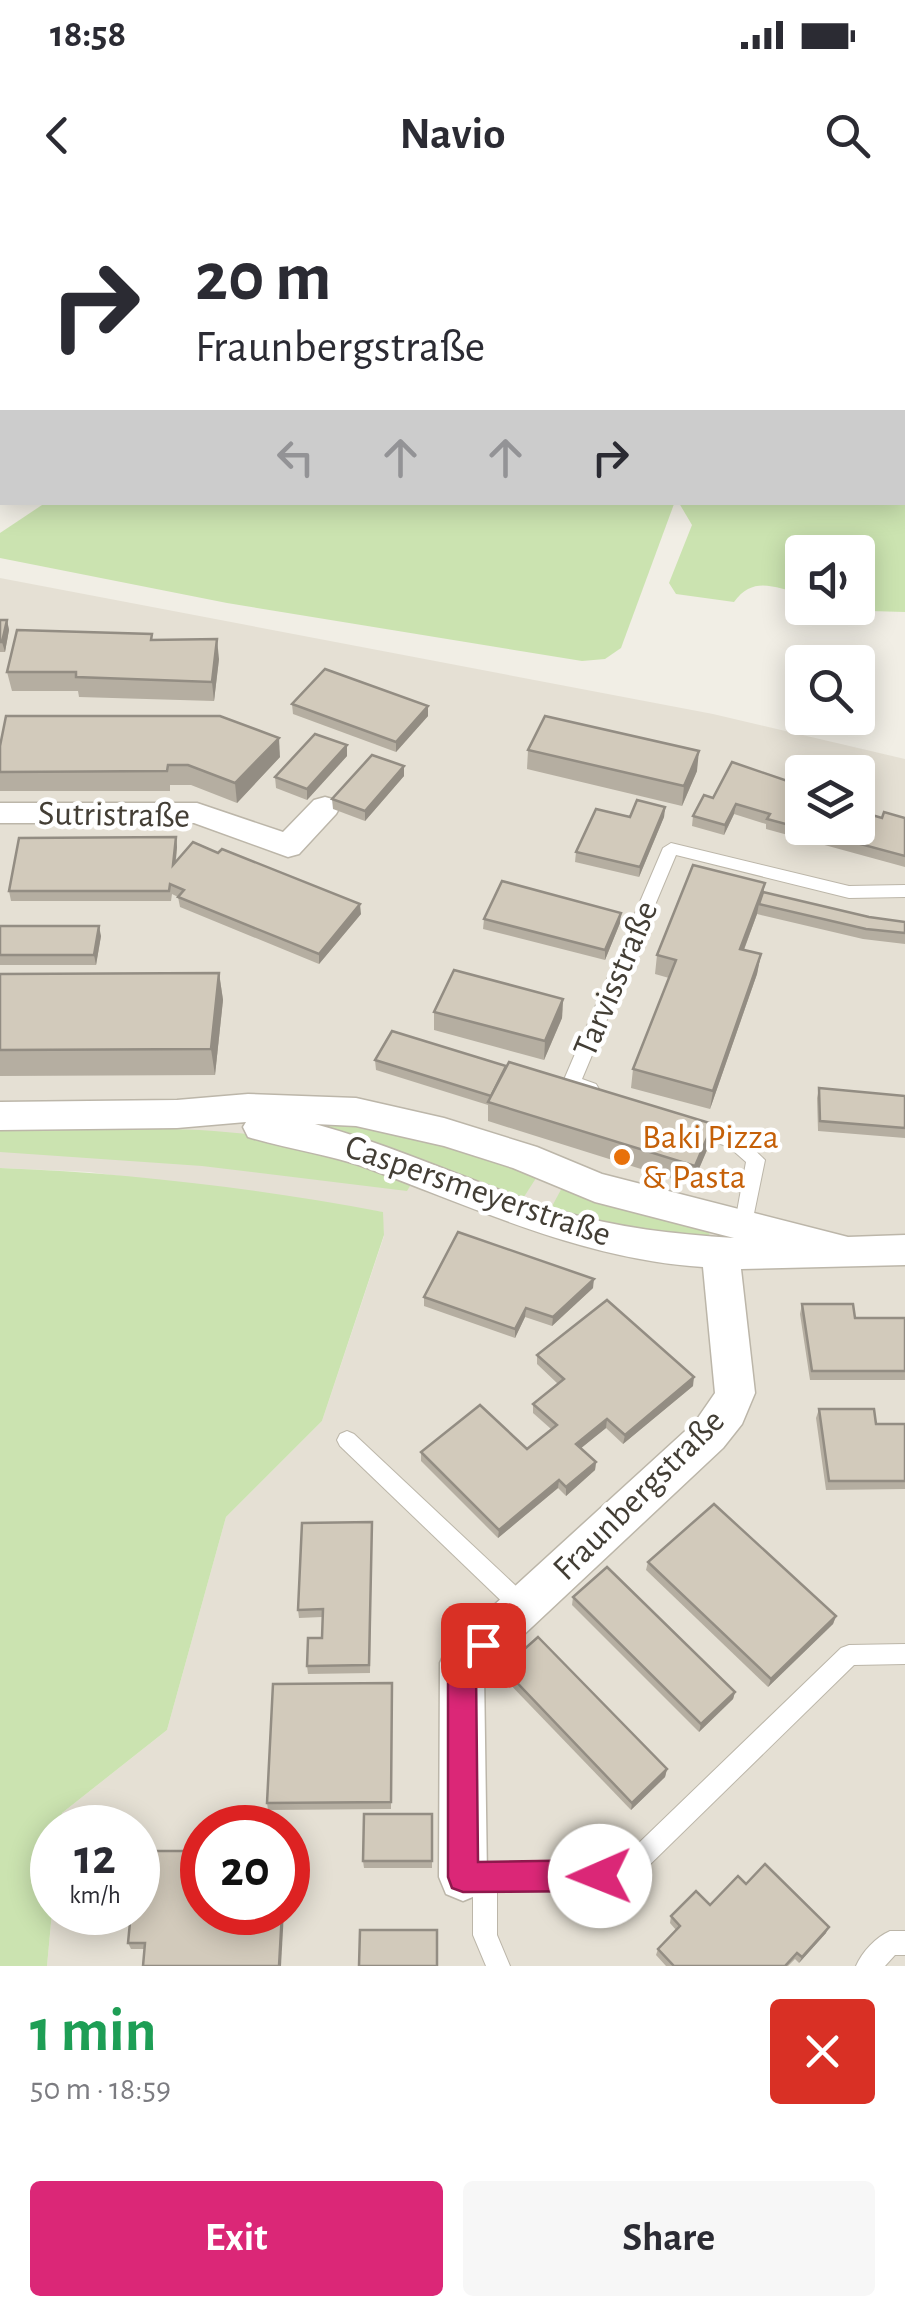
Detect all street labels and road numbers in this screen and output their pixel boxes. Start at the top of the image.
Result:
street label: Sutristraße [38,796,190,834]
street label: Tarvisstraße [568,896,664,1062]
street label: Caspersmeyerstraße [341,1129,615,1253]
street label: Fraunbergstraße [547,1403,731,1587]

